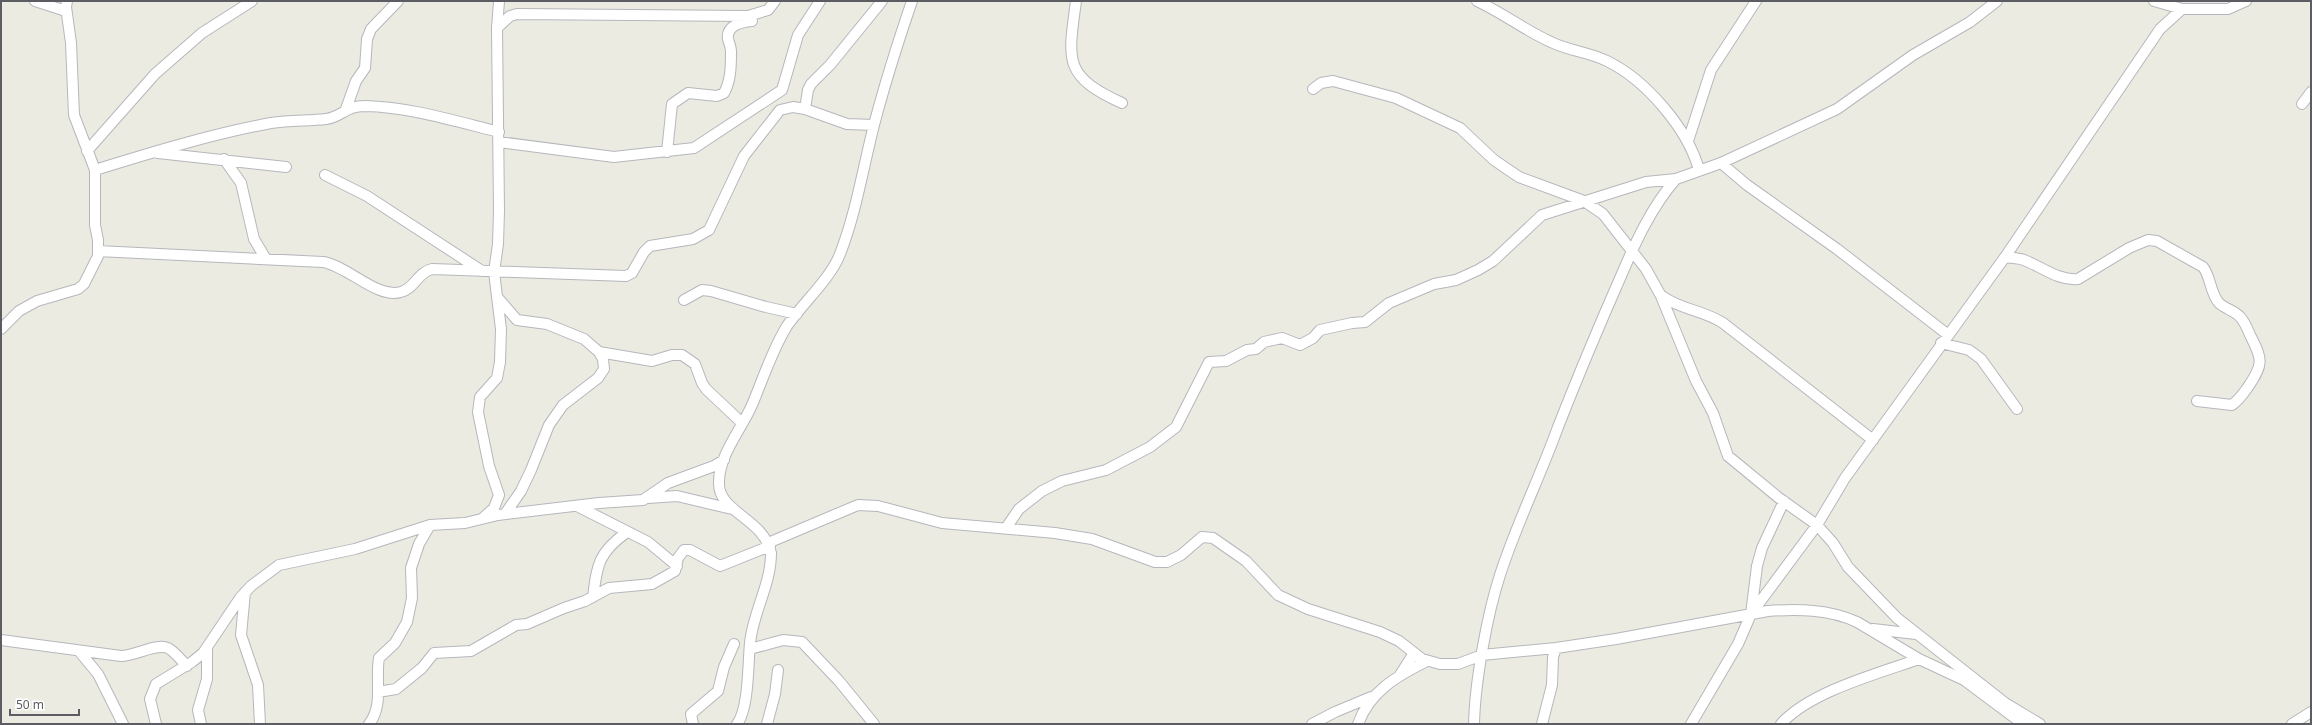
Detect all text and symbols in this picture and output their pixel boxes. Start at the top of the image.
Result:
scale bar [10,691,79,717]
text: 50 m [16,696,44,713]

